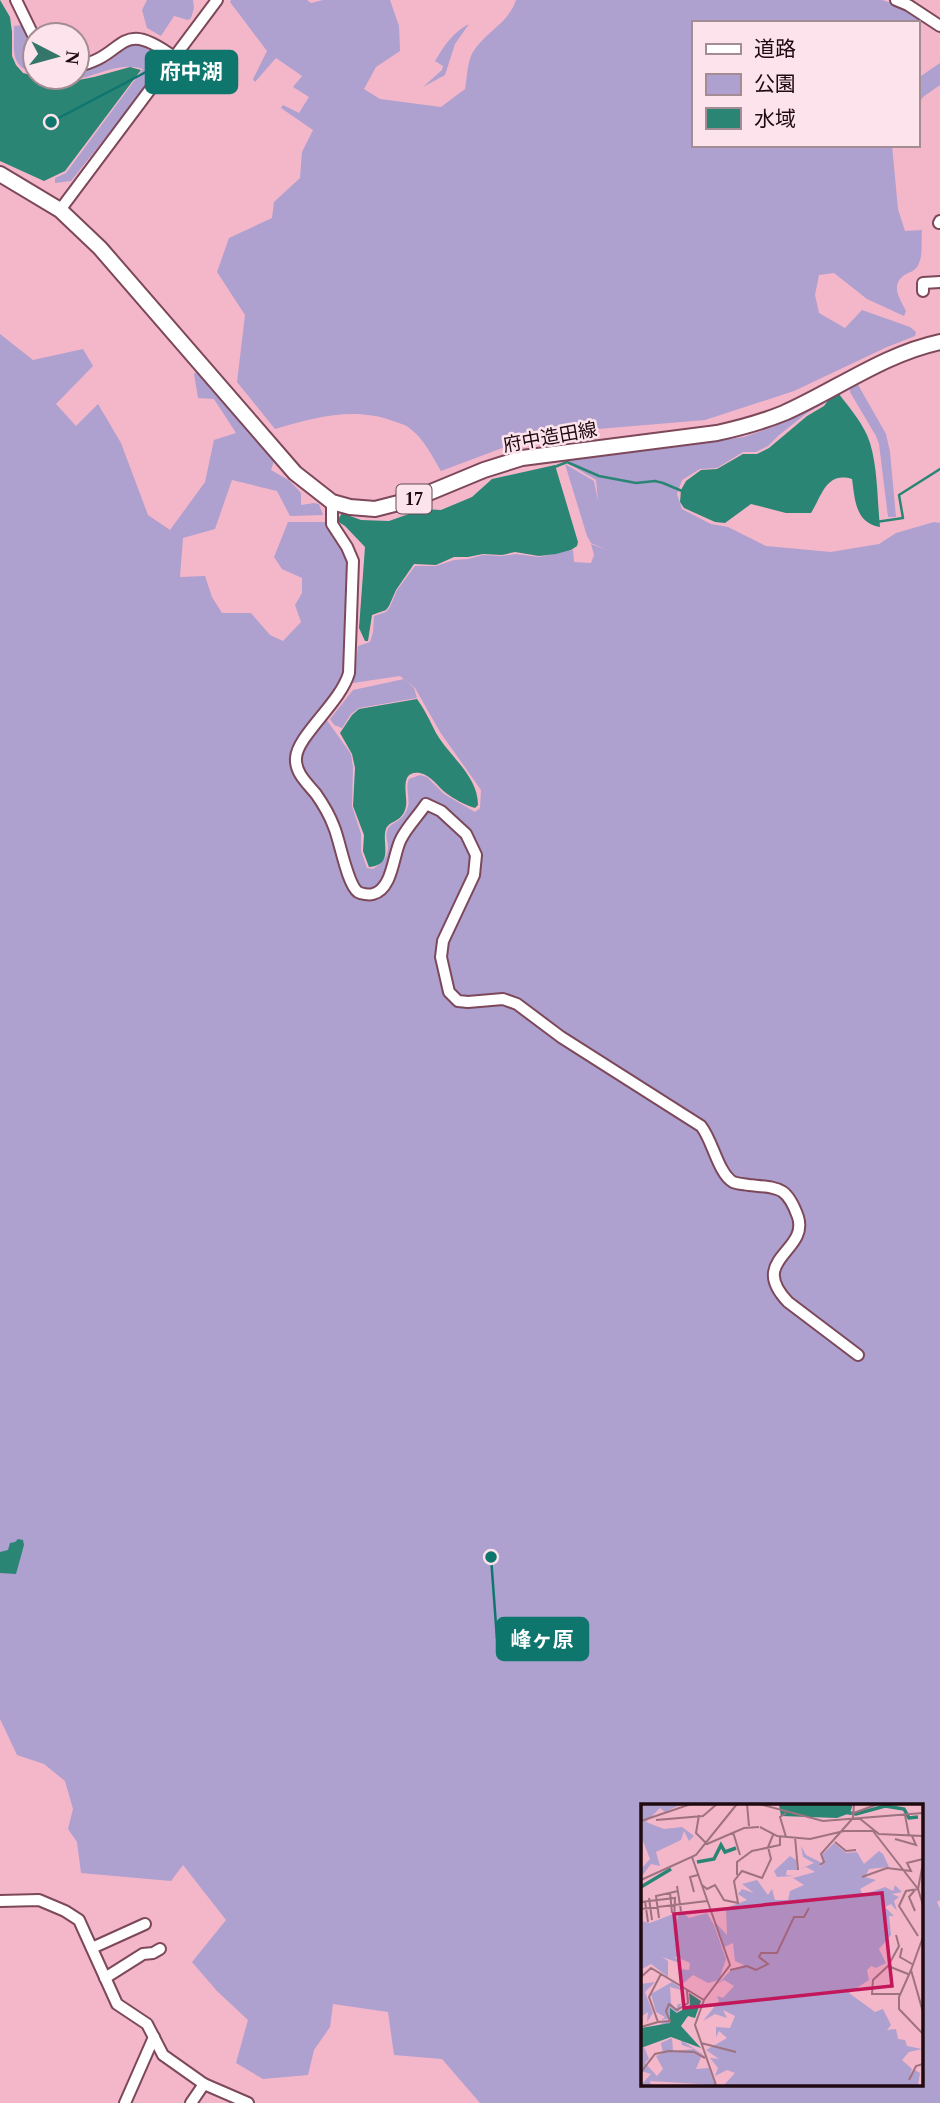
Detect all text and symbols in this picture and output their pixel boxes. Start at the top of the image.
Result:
north arrow [21,21,91,91]
legend [692,21,919,147]
text: 道路 [754,37,796,61]
text: N [61,50,84,66]
callout: 府中湖 [146,51,237,93]
text: 府中湖 [160,60,223,84]
text: 公園 [754,72,796,96]
text: 水域 [754,107,796,131]
street label: 府中造田線 [501,418,599,456]
road number: 17 [396,485,432,514]
callout: 峰ヶ原 [497,1618,588,1660]
text: 峰ヶ原 [511,1628,574,1652]
inset map [641,1804,922,2086]

